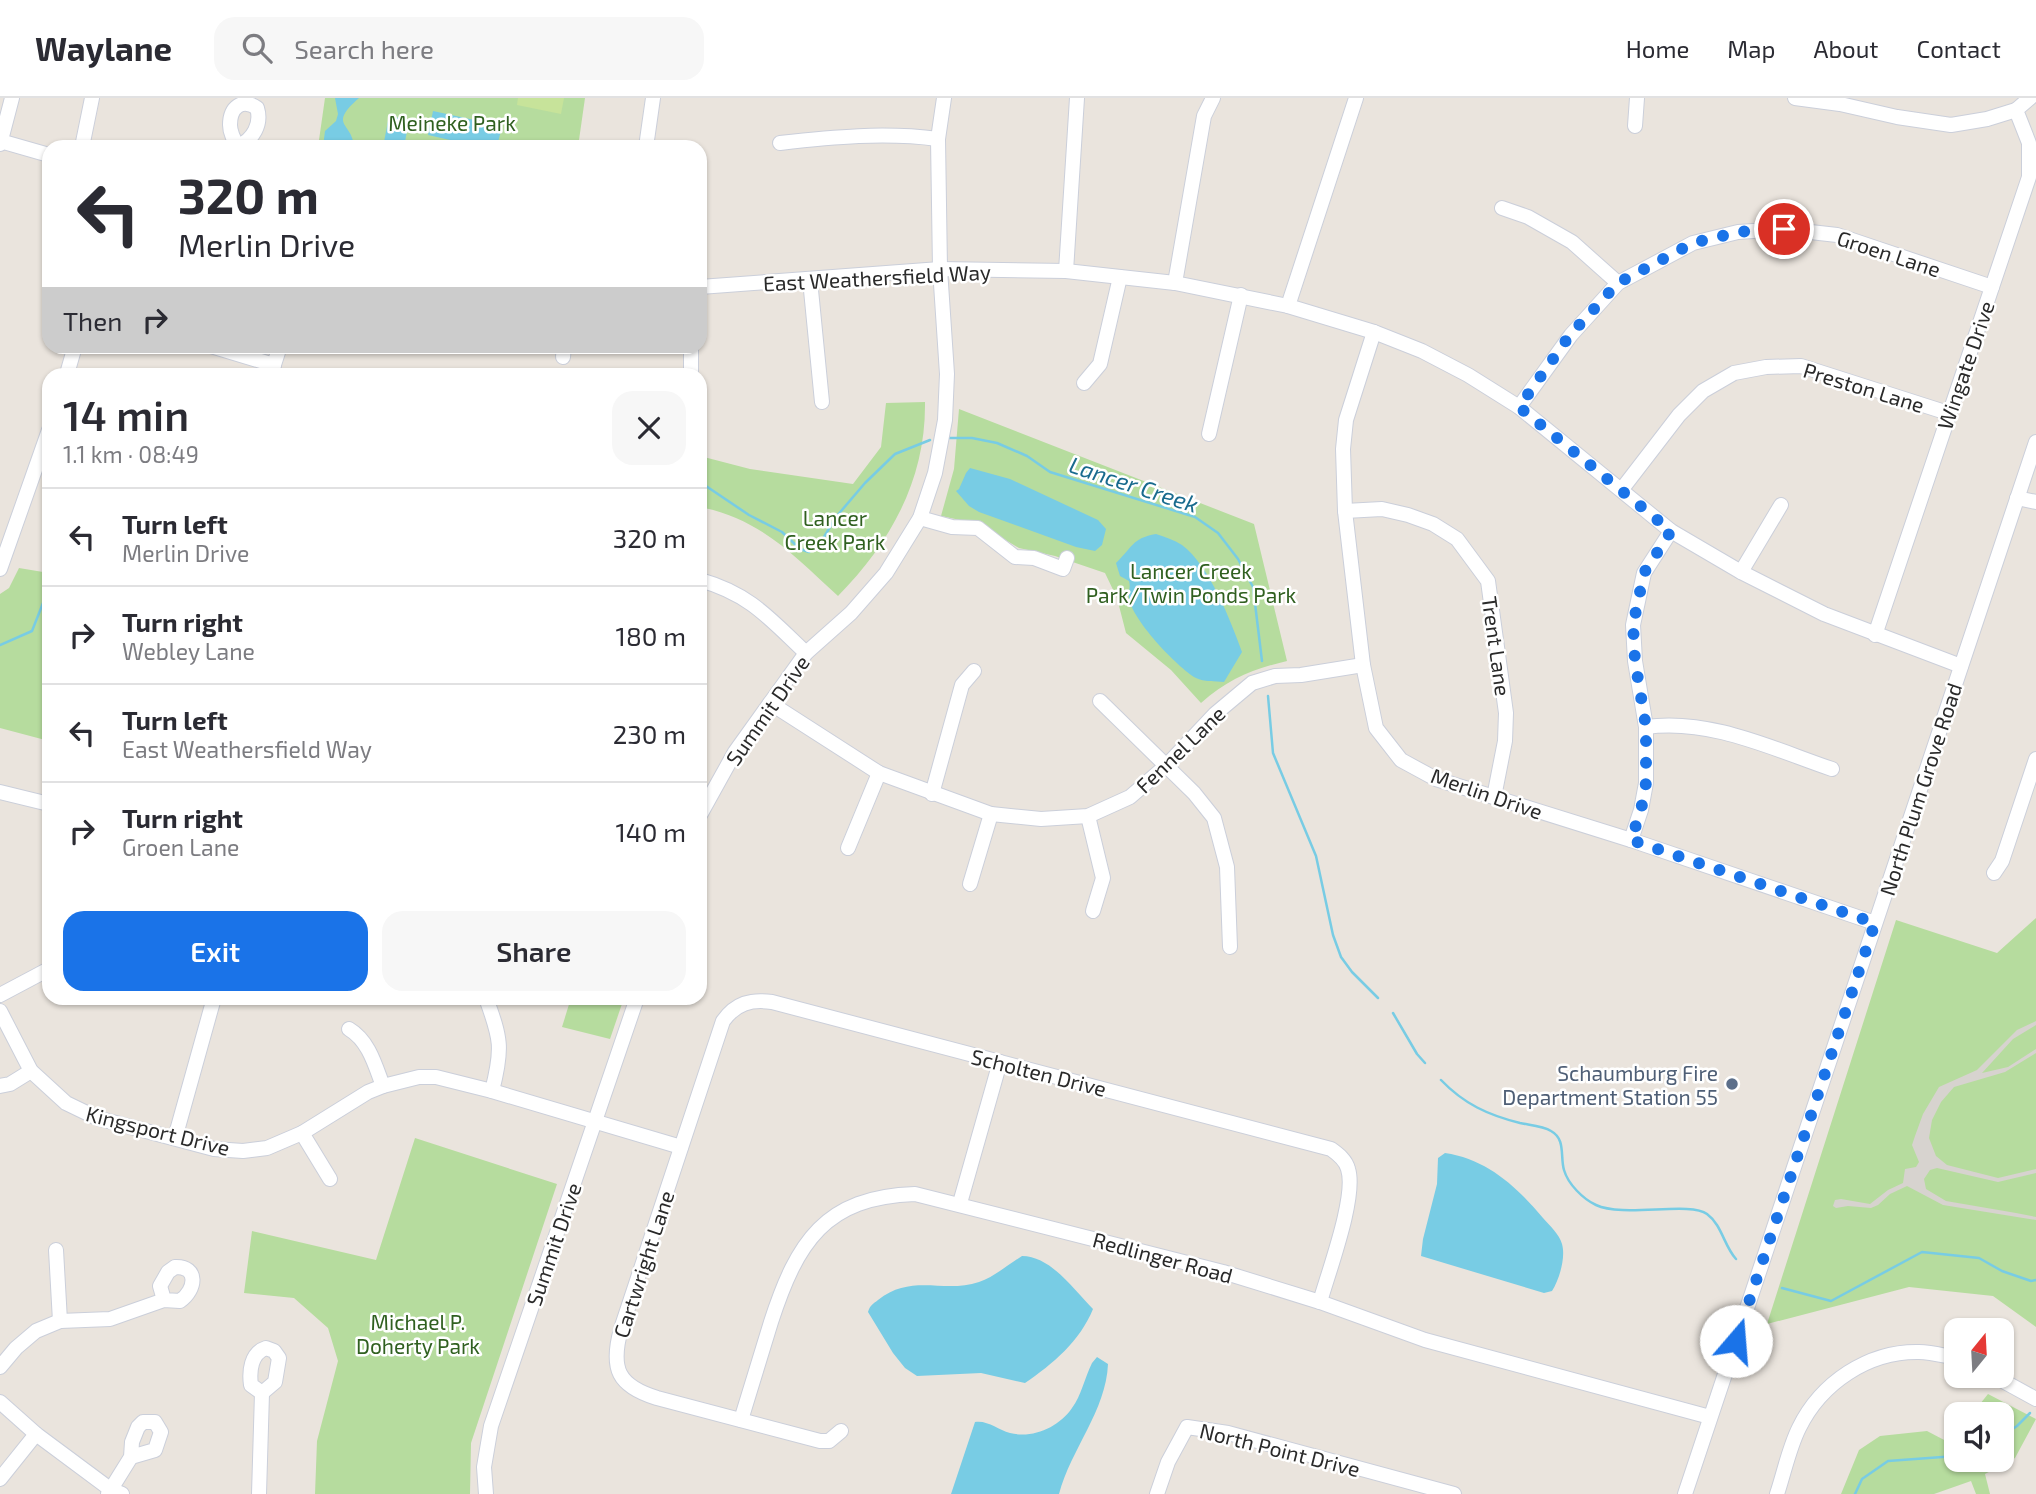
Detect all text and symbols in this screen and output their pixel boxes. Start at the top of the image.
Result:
search box [214,17,704,80]
text: Waylane [35,28,172,68]
icon: search [238,29,276,67]
text: Search here [294,33,434,64]
text: Home [1626,34,1689,63]
text: Map [1727,34,1775,63]
text: About [1813,34,1879,63]
text: Contact [1917,34,2001,63]
park label: Meineke Park [388,110,516,135]
text: 320 m [178,165,319,224]
icon: left [63,168,154,259]
pin [1754,199,1814,259]
icon: arrive [1765,210,1803,248]
text: Merlin Drive [178,225,355,263]
street label: Groen Lane [1834,225,1944,281]
street label: East Weathersfield Way [762,259,992,295]
street label: Wingate Drive [1931,297,1999,433]
icon: right [136,301,174,339]
text: Then [63,305,122,336]
street label: Preston Lane [1801,357,1927,417]
text: 14 min [63,389,189,439]
button: close [612,391,686,465]
text: 1.1 km · 08:49 [63,440,199,468]
water label: Lancer Creek [1066,450,1202,518]
park label: Lancer Creek Park [785,505,886,554]
text: Turn left [122,508,228,539]
icon: left [63,518,101,556]
text: 320 m [613,522,686,553]
text: Merlin Drive [122,539,249,567]
park label: Lancer Creek Park/Twin Ponds Park [1086,558,1297,607]
street label: Trent Lane [1478,595,1516,697]
text: Turn right [122,606,243,637]
icon: right [63,616,101,654]
text: 180 m [616,620,686,651]
text: Webley Lane [122,637,255,665]
street label: Summit Drive [720,650,814,770]
street label: North Plum Grove Road [1874,679,1966,899]
street label: Fennel Lane [1130,700,1230,798]
text: Turn left [122,704,228,735]
icon: left [63,714,101,752]
text: 230 m [613,718,686,749]
text: East Weathersfield Way [122,735,372,763]
street label: Merlin Drive [1428,762,1546,824]
text: Turn right [122,802,243,833]
icon: right [63,812,101,850]
text: 140 m [615,816,686,847]
text: Groen Lane [122,833,239,861]
button: Exit [63,911,368,991]
button: Share [382,911,686,991]
street label: Scholten Drive [969,1043,1109,1101]
place label: Schaumburg Fire Department Station 55 [1502,1060,1718,1109]
marker: Schaumburg Fire Department Station 55 [1724,1076,1740,1092]
street label: Kingsport Drive [84,1100,232,1160]
street label: Summit Drive [520,1179,586,1309]
street label: Cartwright Lane [607,1187,679,1341]
street label: Redlinger Road [1090,1226,1236,1288]
position arrow [1699,1304,1773,1378]
park label: Michael P. Doherty Park [356,1309,480,1358]
north arrow [1944,1318,2014,1388]
map controls [1944,1318,2014,1472]
button: sound [1944,1402,2014,1472]
street label: North Point Drive [1197,1417,1363,1481]

